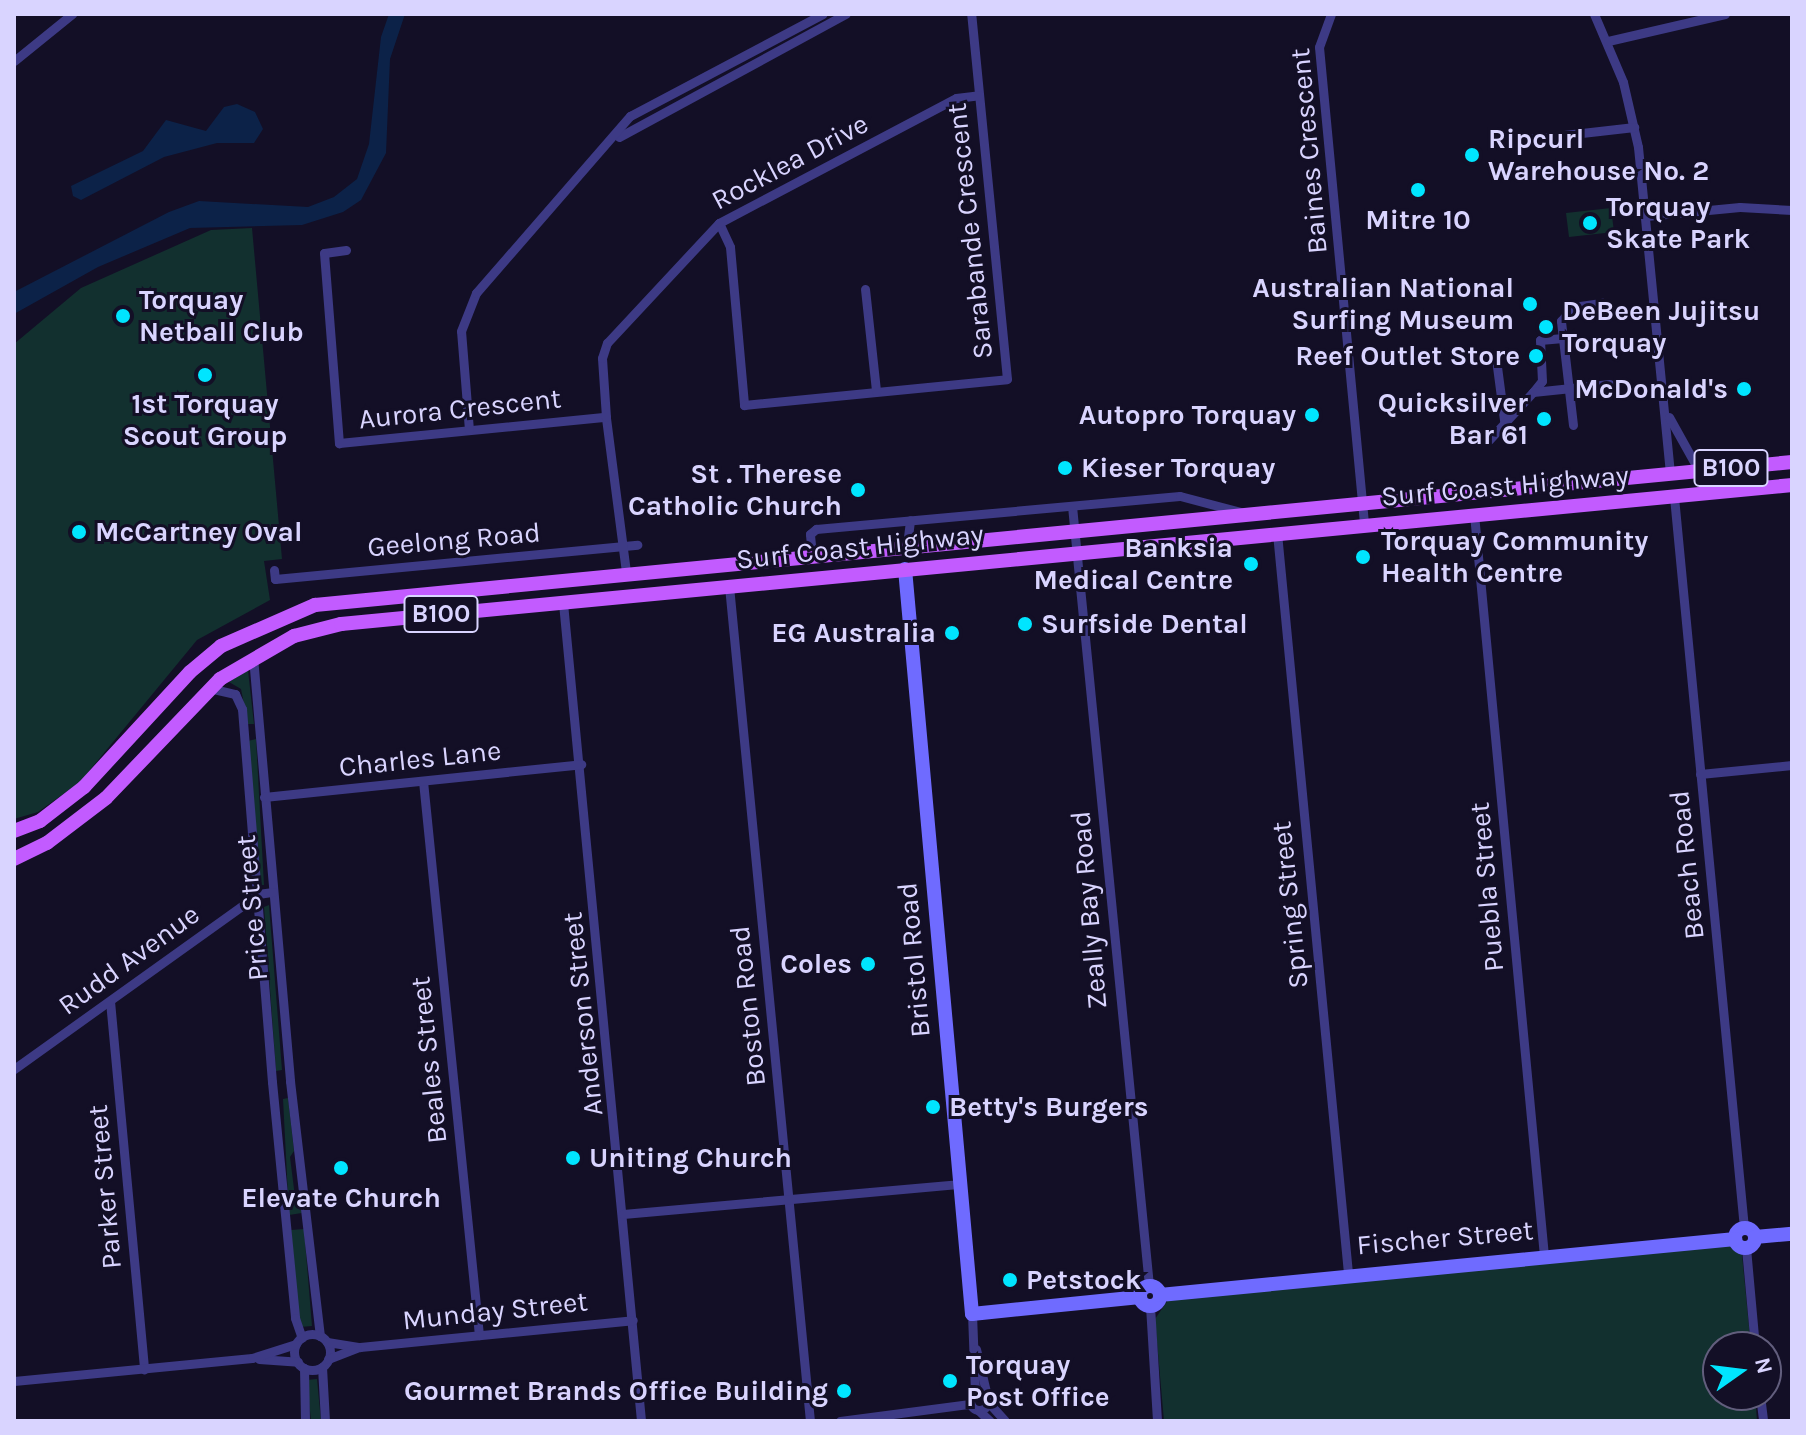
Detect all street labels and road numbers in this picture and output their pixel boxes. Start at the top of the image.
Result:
street label: Baines Crescent [1283,47,1335,255]
street label: Sarabande Crescent [940,101,1000,361]
street label: Rocklea Drive [706,107,874,217]
street label: Aurora Crescent [357,382,563,436]
road number: B100 [1693,446,1769,490]
street label: Surf Coast Highway [1380,458,1630,514]
street label: Geelong Road [366,516,542,564]
street label: Surf Coast Highway [735,517,985,577]
road number: B100 [403,592,479,636]
street label: Charles Lane [337,734,503,784]
street label: Beach Road [1662,789,1712,941]
street label: Puebla Street [1463,801,1511,973]
street label: Zeally Bay Road [1064,810,1114,1010]
street label: Spring Street [1265,820,1315,990]
street label: Price Street [229,834,275,982]
street label: Bristol Road [890,881,938,1039]
street label: Rudd Avenue [52,898,206,1022]
street label: Anderson Street [556,911,610,1117]
street label: Boston Road [723,924,773,1088]
street label: Beales Street [404,975,454,1145]
street label: Parker Street [81,1103,129,1271]
street label: Fischer Street [1355,1214,1535,1262]
street label: Munday Street [401,1285,589,1337]

